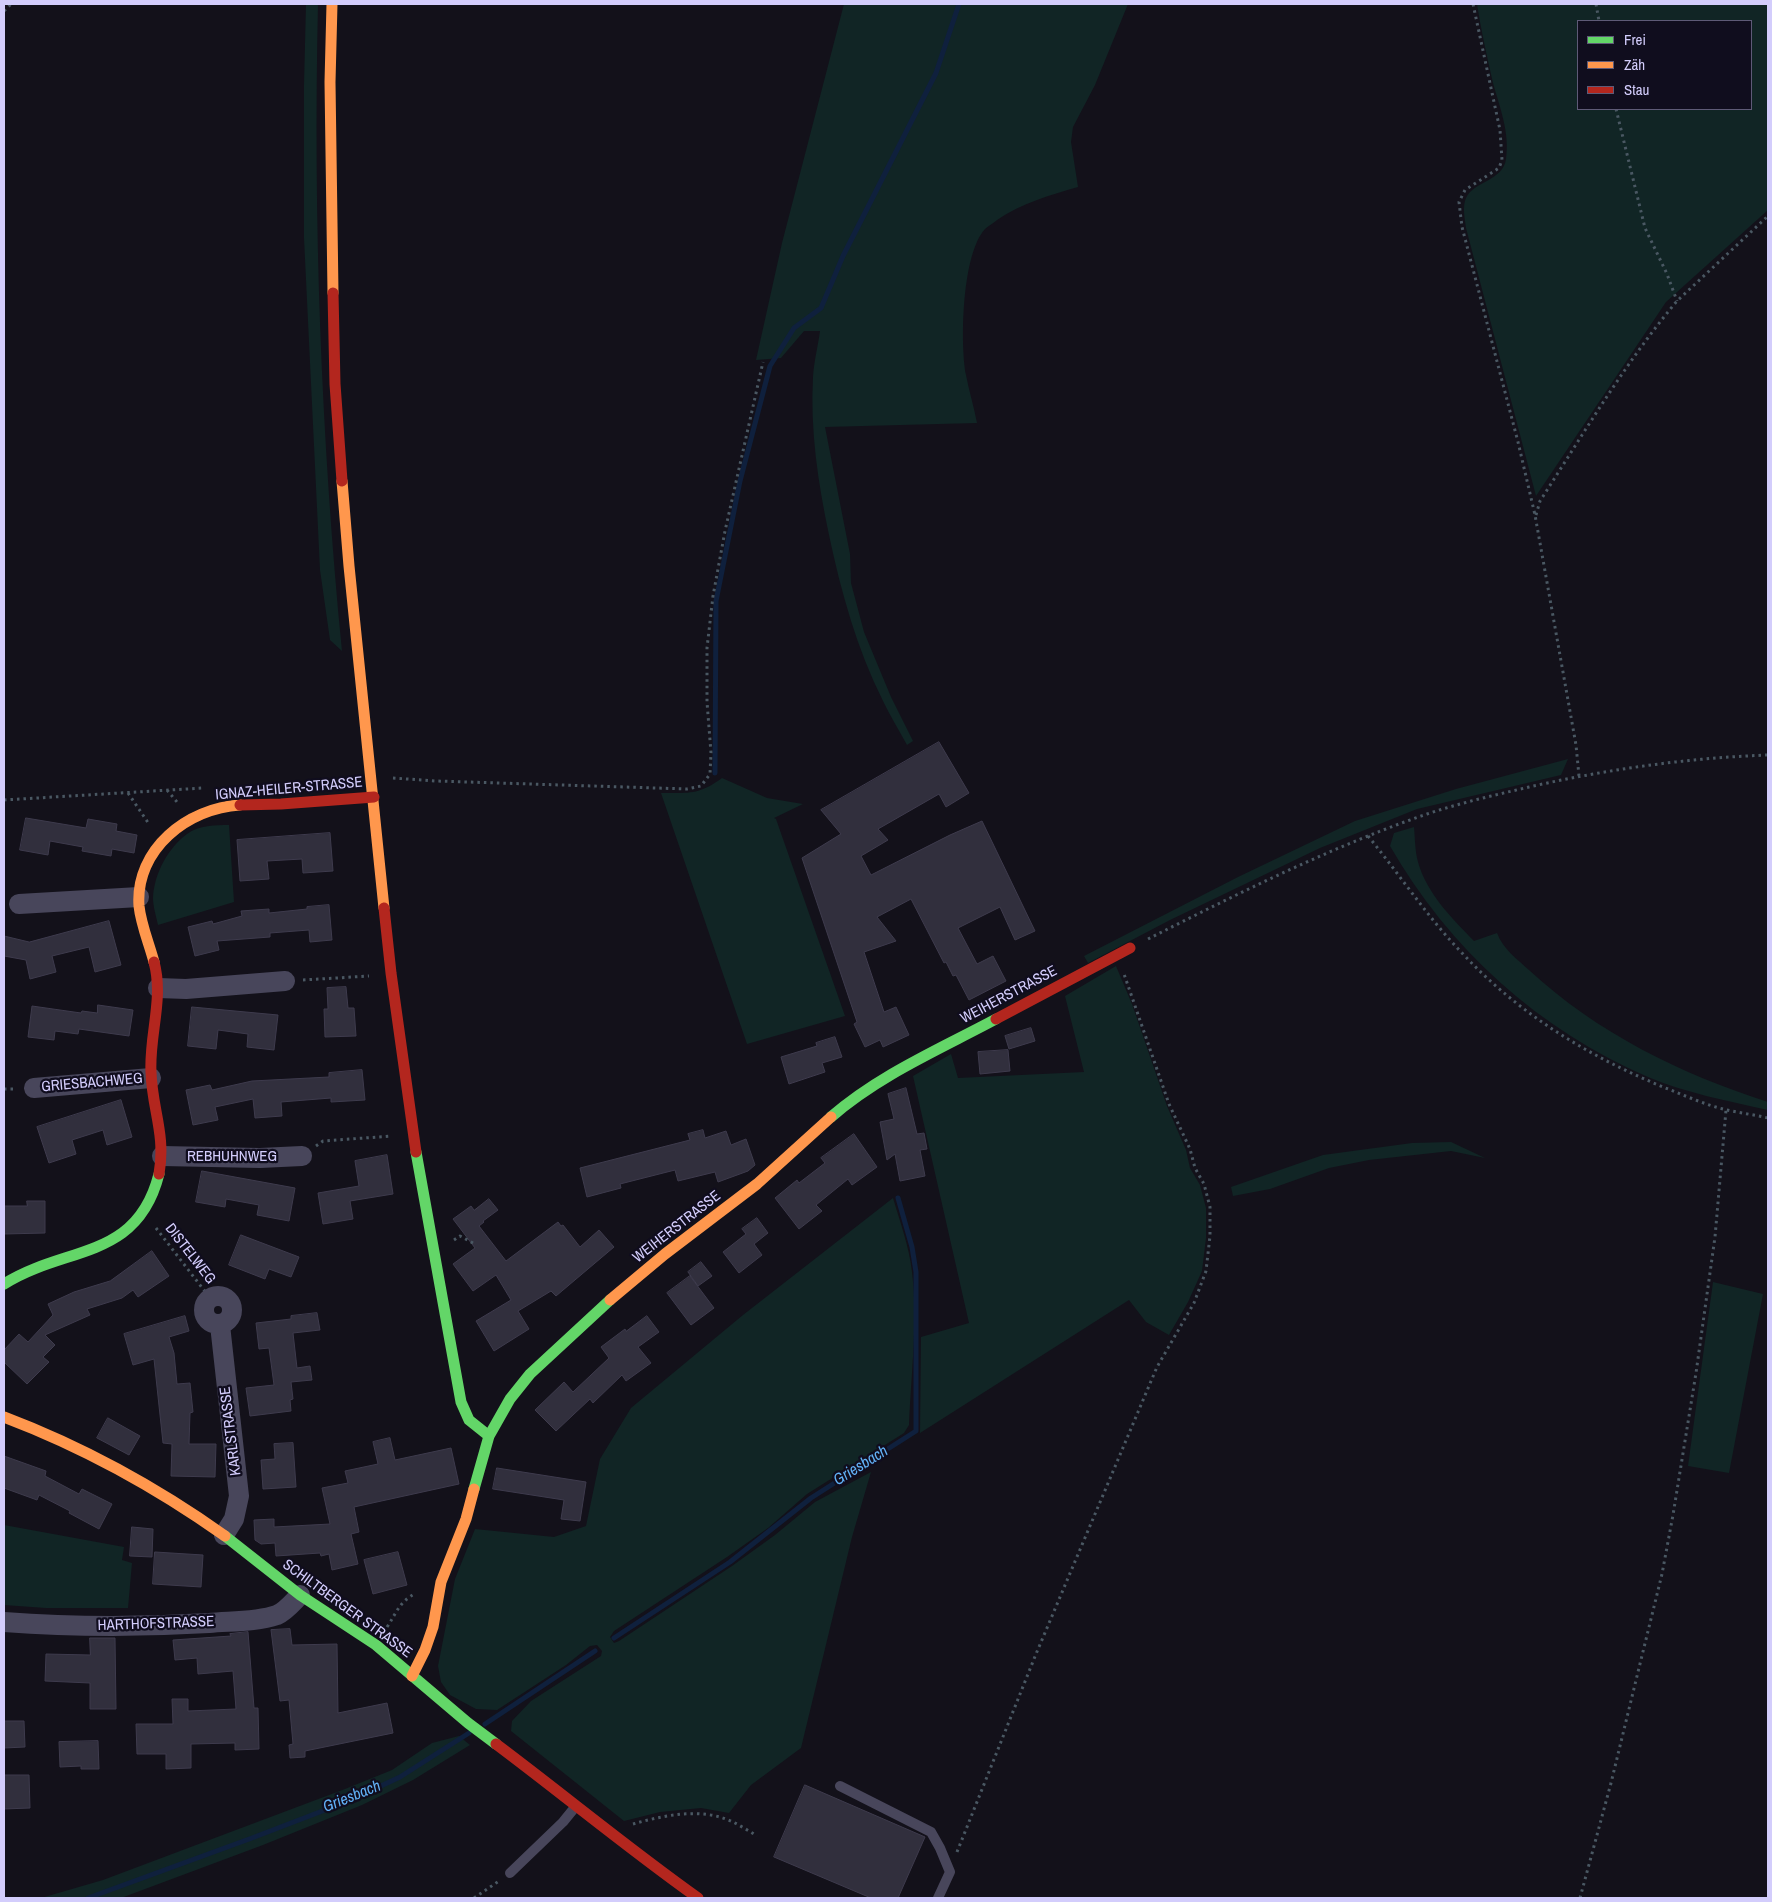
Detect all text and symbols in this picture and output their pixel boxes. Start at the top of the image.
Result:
legend [1577,20,1752,110]
text: Frei [1624,29,1646,50]
text: Zäh [1624,54,1645,75]
text: Stau [1624,79,1649,100]
street label: IGNAZ-HEILER-STRASSE [215,774,363,804]
street label: WEIHERSTRASSE [958,962,1060,1028]
street label: GRIESBACHWEG [40,1070,144,1096]
street label: REBHUHNWEG [187,1148,277,1166]
street label: WEIHERSTRASSE [629,1187,725,1267]
street label: DISTELWEG [161,1220,219,1288]
street label: KARLSTRASSE [217,1385,245,1477]
water label: Griesbach [830,1442,892,1490]
street label: SCHILTBERGER STRASSE [279,1556,415,1662]
street label: HARTHOFSTRASSE [97,1613,215,1635]
water label: Griesbach [320,1777,384,1817]

